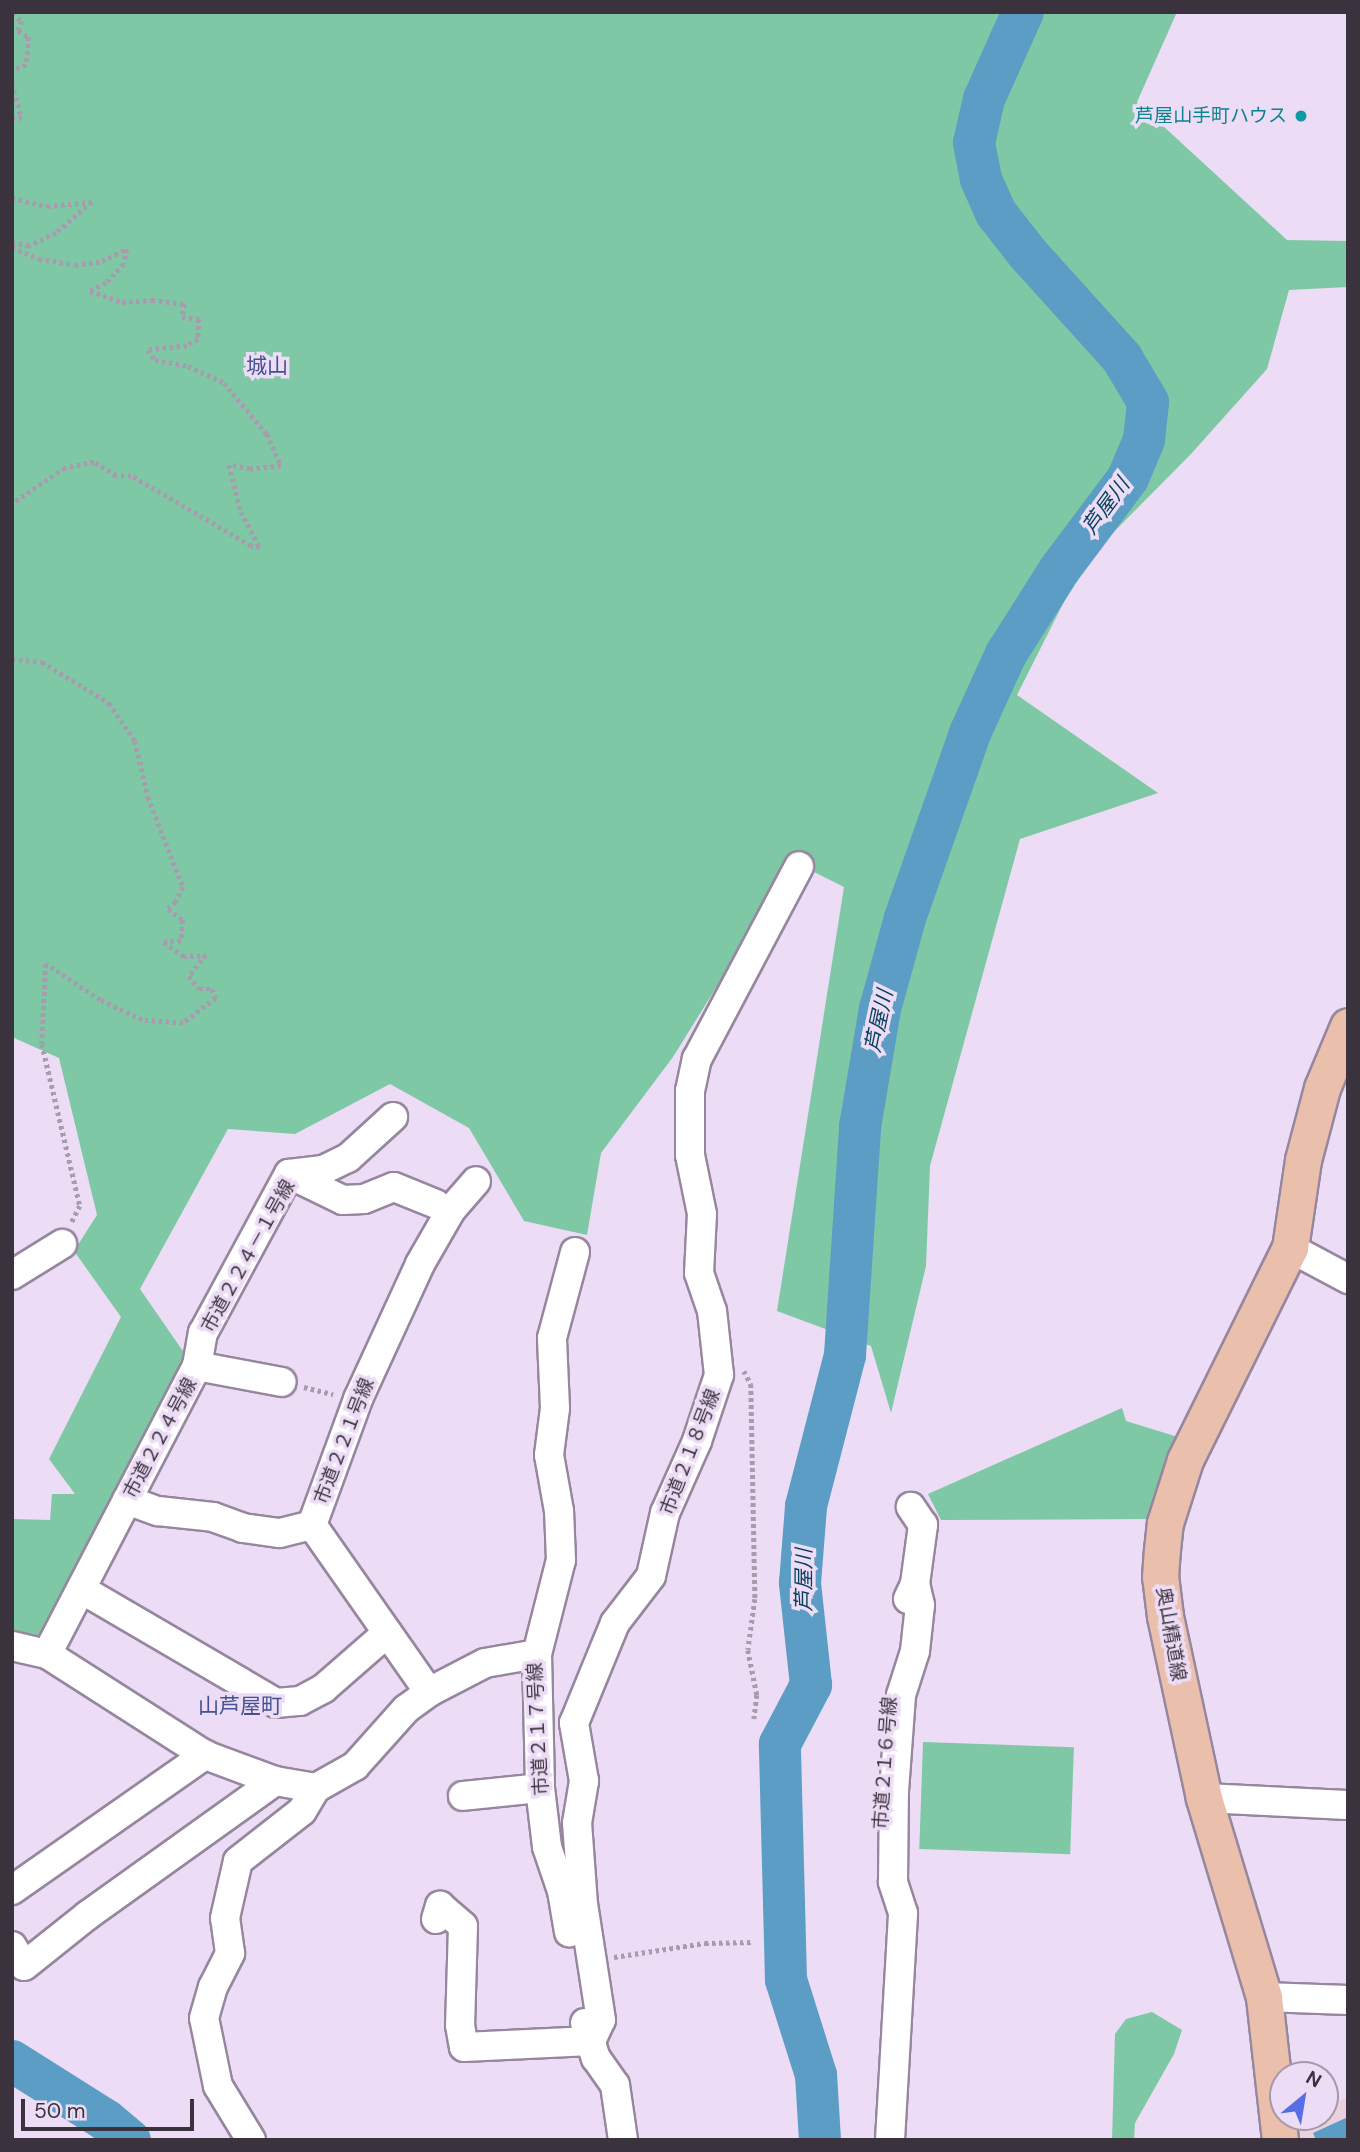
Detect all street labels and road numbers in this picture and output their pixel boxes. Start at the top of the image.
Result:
street label: 市道２２４－１号線 [197,1176,299,1336]
street label: 市道２２４号線 [119,1374,201,1502]
street label: 市道２２１号線 [310,1375,378,1507]
street label: 市道２１８号線 [656,1386,724,1518]
street label: 奥山精道線 [1152,1585,1190,1683]
street label: 市道２１７号線 [523,1662,553,1796]
street label: 市道２１６号線 [869,1696,901,1830]

